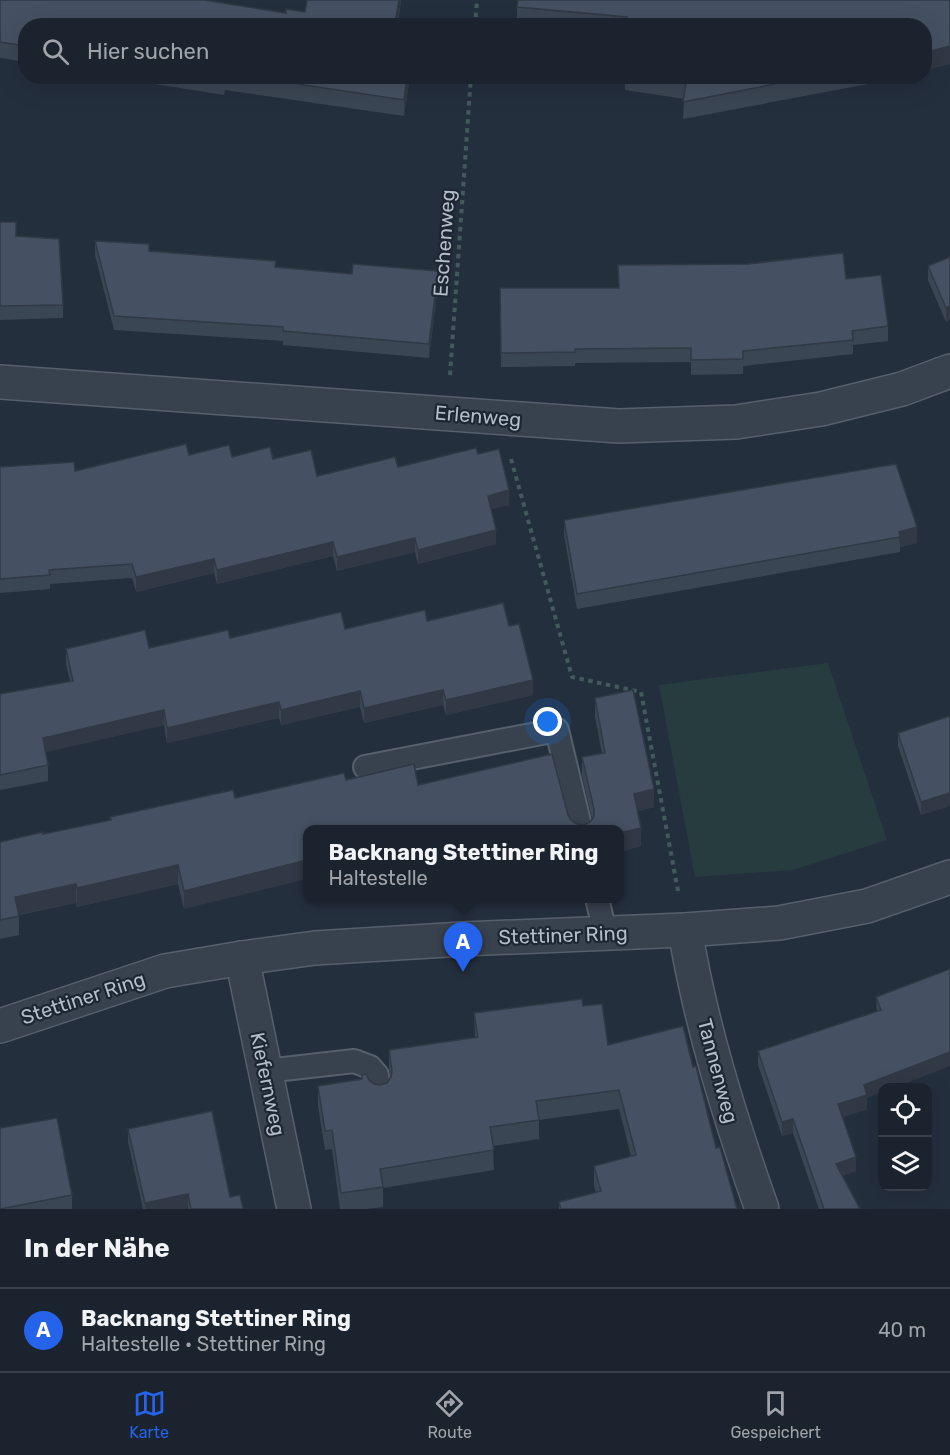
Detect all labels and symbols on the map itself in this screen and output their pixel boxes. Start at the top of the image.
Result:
street label: Eschenweg [428,188,460,298]
street label: Erlenweg [434,400,522,432]
your location [533,707,562,736]
street label: Stettiner Ring [498,921,628,949]
pin: A [444,922,482,972]
street label: Stettiner Ring [18,967,148,1029]
street label: Tannenweg [693,1016,743,1126]
street label: Kiefernweg [245,1030,291,1138]

